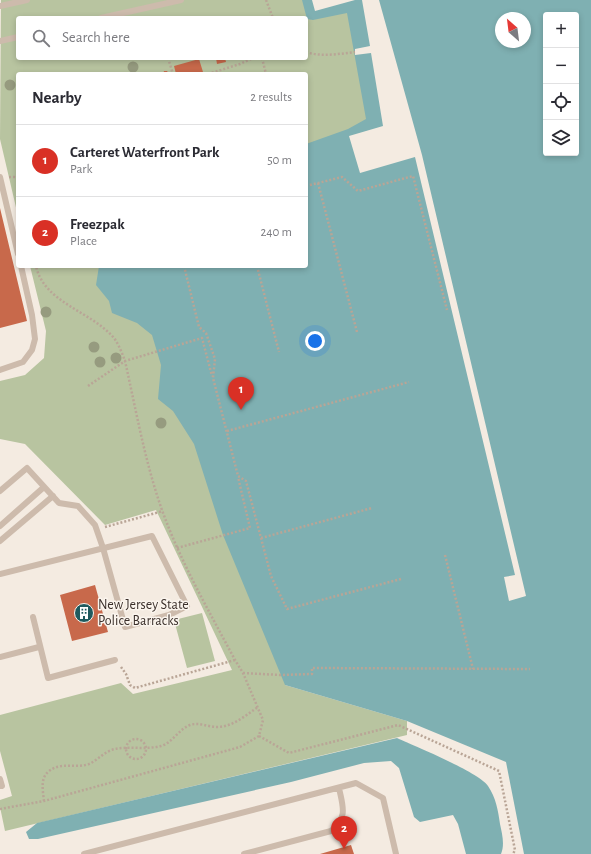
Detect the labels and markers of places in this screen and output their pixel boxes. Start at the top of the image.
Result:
pin: 1 [228,377,254,410]
place label: New Jersey State Police Barracks [98,598,189,628]
building icon: New Jersey State Police Barracks [73,602,95,624]
pin: 2 [331,816,357,849]

